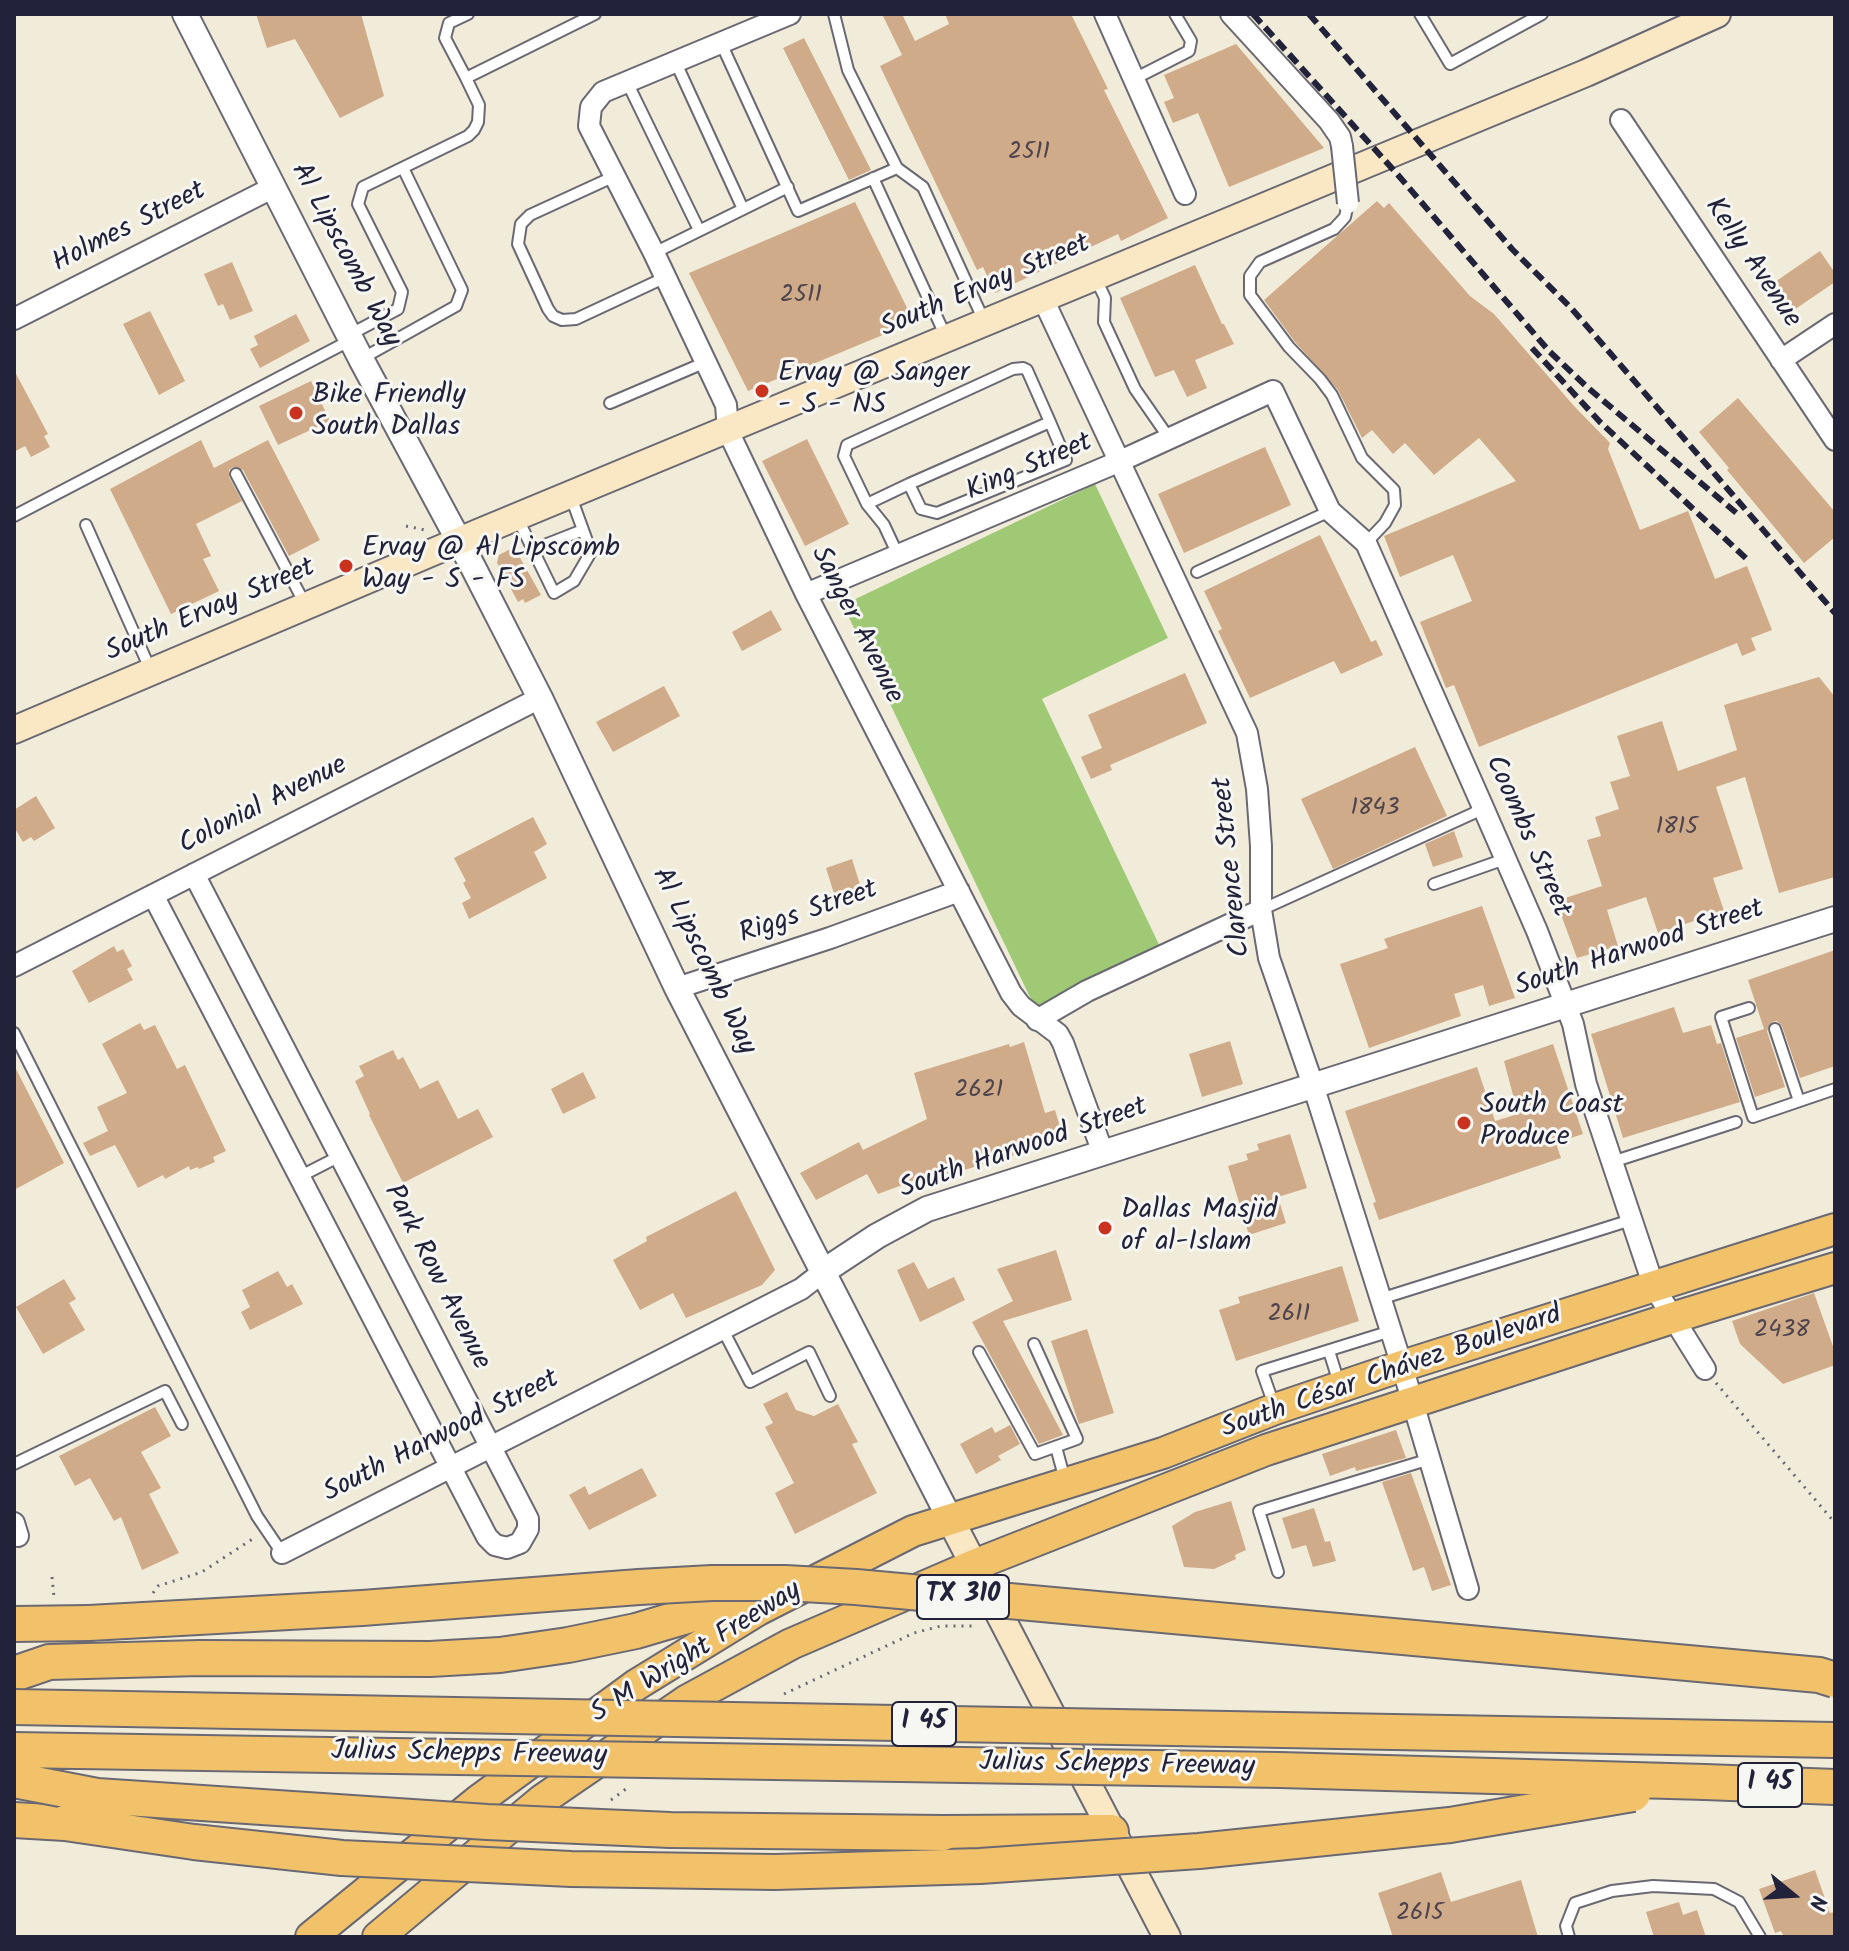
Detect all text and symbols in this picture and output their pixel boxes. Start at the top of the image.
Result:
house number: 2511 [1008,140,1050,168]
street label: Al Lipscomb Way [281,158,407,354]
street label: Holmes Street [48,176,212,282]
street label: Kelly Avenue [1695,193,1807,335]
street label: South Ervay Street [876,229,1096,347]
house number: 2511 [780,283,822,311]
place label: Ervay @ Sanger - S - NS [778,358,969,424]
place label: Bike Friendly South Dallas [312,380,466,446]
marker: Ervay @ Sanger - S - NS [753,382,771,400]
marker: Bike Friendly South Dallas [287,404,305,422]
street label: King Street [962,427,1098,511]
place label: Ervay @ Al Lipscomb Way - S - FS [362,533,620,599]
street label: Sanger Avenue [801,542,909,710]
street label: South Ervay Street [101,553,321,671]
marker: Ervay @ Al Lipscomb Way - S - FS [337,557,355,575]
street label: Colonial Avenue [174,750,354,864]
street label: Coombs Street [1475,751,1577,923]
street label: Clarence Street [1208,775,1260,959]
house number: 1843 [1351,796,1399,824]
house number: 1815 [1656,815,1698,843]
street label: Al Lipscomb Way [642,863,762,1061]
street label: Riggs Street [736,875,882,953]
street label: South Harwood Street [1511,894,1769,1006]
house number: 2621 [955,1078,1003,1106]
place label: South Coast Produce [1480,1090,1623,1156]
street label: South Harwood Street [896,1092,1152,1208]
marker: South Coast Produce [1455,1114,1473,1132]
street label: Park Row Avenue [374,1180,496,1376]
place label: Dallas Masjid of al-Islam [1121,1195,1277,1261]
marker: Dallas Masjid of al-Islam [1096,1219,1114,1237]
street label: South César Chávez Boulevard [1218,1300,1566,1448]
house number: 2611 [1268,1302,1310,1330]
house number: 2438 [1754,1318,1810,1346]
street label: South Harwood Street [319,1364,565,1512]
road number: TX 310 [917,1575,1009,1619]
street label: S M Wright Freeway [586,1576,808,1732]
road number: I 45 [892,1702,956,1746]
street label: Julius Schepps Freeway [331,1737,607,1775]
street label: Julius Schepps Freeway [979,1748,1255,1786]
road number: I 45 [1738,1763,1802,1807]
north arrow [1753,1855,1833,1935]
text: N [1798,1891,1835,1915]
house number: 2615 [1396,1901,1444,1929]

